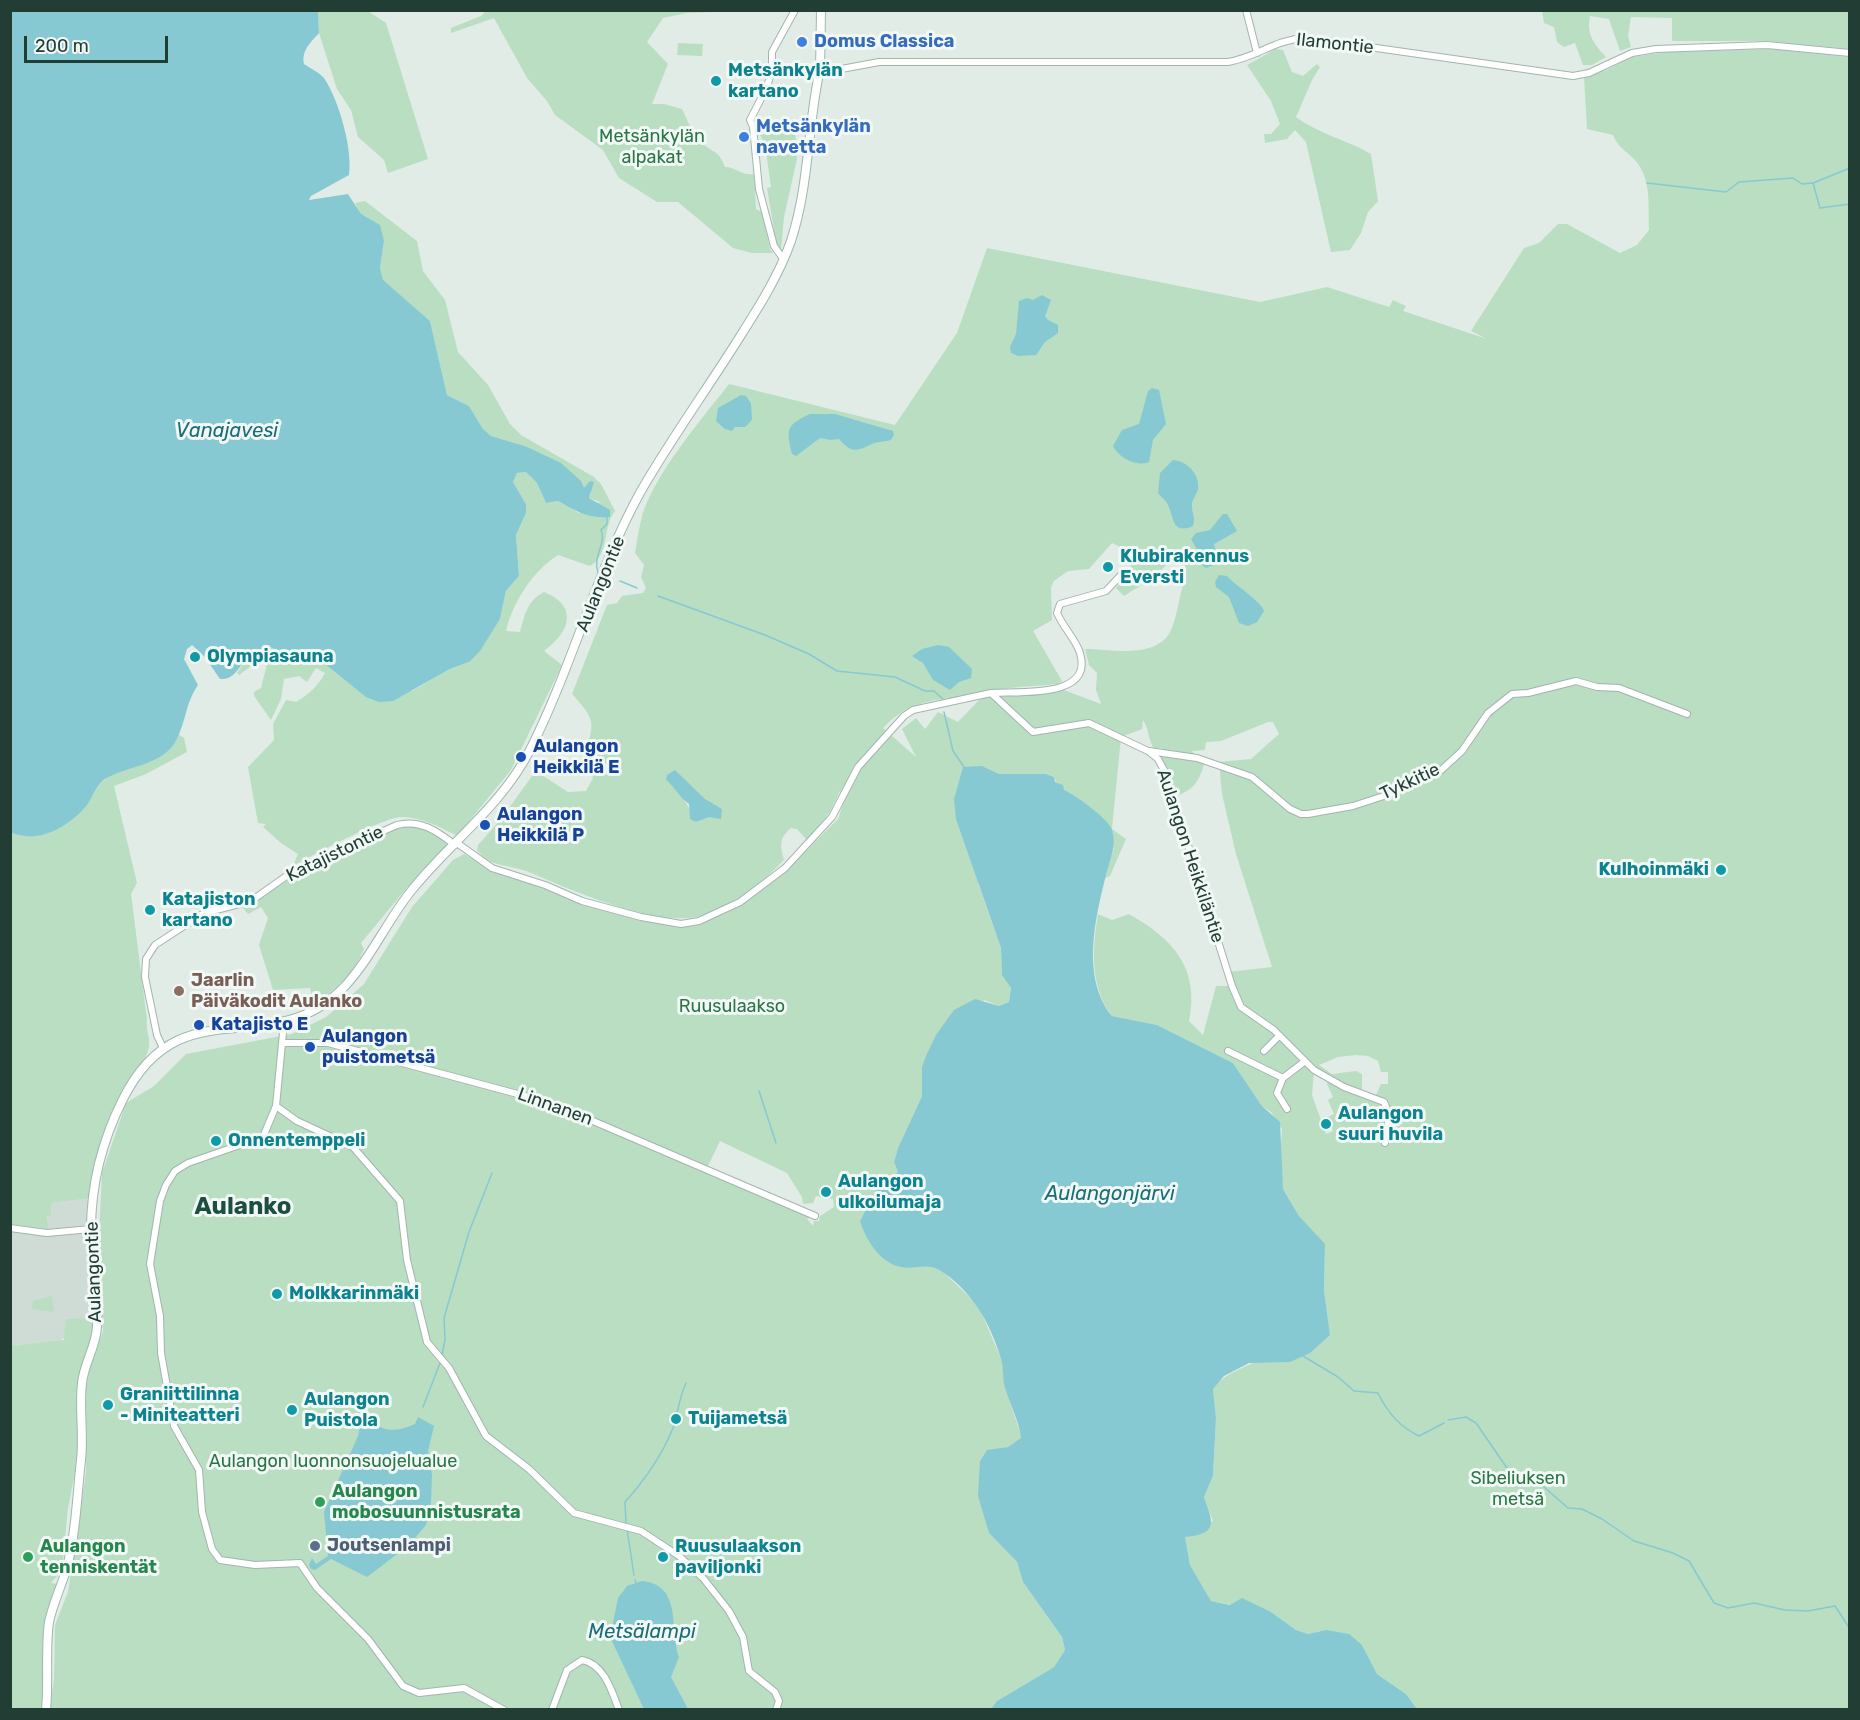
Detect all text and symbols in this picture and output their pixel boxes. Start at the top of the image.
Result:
scale bar [27,24,171,62]
street label: Ilamontie [1295,29,1375,59]
place label: Domus Classica [814,31,954,53]
text: 200 m [35,35,89,57]
marker: Domus Classica [795,35,809,49]
place label: Metsänkylän kartano [728,60,843,103]
marker: Metsänkylän kartano [709,74,723,88]
place label: Metsänkylän navetta [756,116,871,158]
park label: Metsänkylän alpakat [599,126,705,168]
marker: Metsänkylän navetta [737,130,751,144]
water label: Vanajavesi [176,419,278,443]
street label: Aulangontie [572,533,630,635]
place label: Klubirakennus Eversti [1120,546,1249,588]
marker: Klubirakennus Eversti [1101,560,1115,574]
place label: Olympiasauna [207,646,334,668]
marker: Olympiasauna [188,650,202,664]
place label: Aulangon Heikkilä E [533,736,620,778]
marker: Aulangon Heikkilä E [514,750,528,764]
street label: Tykkitie [1377,759,1443,805]
street label: Aulangon Heikkiläntie [1152,767,1228,945]
place label: Aulangon Heikkilä P [497,804,584,846]
marker: Aulangon Heikkilä P [478,818,492,832]
street label: Katajistontie [283,821,387,887]
place label: Kulhoinmäki [1599,859,1709,881]
marker: Kulhoinmäki [1714,863,1728,877]
place label: Katajiston kartano [162,889,255,932]
marker: Katajiston kartano [143,903,157,917]
place label: Jaarlin Päiväkodit Aulanko [191,970,362,1012]
marker: Jaarlin Päiväkodit Aulanko [172,984,186,998]
park label: Ruusulaakso [679,996,785,1018]
place label: Katajisto E [211,1014,308,1036]
marker: Katajisto E [192,1018,206,1032]
place label: Aulangon puistometsä [322,1026,435,1068]
marker: Aulangon puistometsä [303,1040,317,1054]
street label: Linnanen [515,1083,595,1131]
place label: Aulangon suuri huvila [1338,1103,1443,1146]
marker: Aulangon suuri huvila [1319,1117,1333,1131]
place label: Onnentemppeli [228,1130,365,1152]
marker: Onnentemppeli [209,1134,223,1148]
place label: Aulangon ulkoilumaja [838,1171,941,1214]
water label: Aulangonjärvi [1045,1182,1175,1206]
marker: Aulangon ulkoilumaja [819,1185,833,1199]
district label: Aulanko [194,1193,292,1221]
street label: Aulangontie [81,1221,107,1323]
place label: Molkkarinmäki [289,1283,419,1305]
marker: Molkkarinmäki [270,1287,284,1301]
place label: Graniittilinna - Miniteatteri [120,1384,240,1426]
place label: Aulangon Puistola [304,1389,390,1432]
marker: Graniittilinna - Miniteatteri [101,1398,115,1412]
marker: Aulangon Puistola [285,1403,299,1417]
place label: Tuijametsä [688,1408,787,1430]
marker: Tuijametsä [669,1412,683,1426]
park label: Aulangon luonnonsuojelualue [209,1451,457,1473]
park label: Sibeliuksen metsä [1470,1468,1566,1510]
place label: Aulangon mobosuunnistusrata [332,1481,521,1524]
marker: Aulangon mobosuunnistusrata [313,1495,327,1509]
place label: Joutsenlampi [327,1535,451,1557]
place label: Aulangon tenniskentät [40,1536,157,1578]
place label: Ruusulaakson paviljonki [675,1536,801,1578]
marker: Joutsenlampi [308,1539,322,1553]
marker: Aulangon tenniskentät [21,1550,35,1564]
marker: Ruusulaakson paviljonki [656,1550,670,1564]
water label: Metsälampi [588,1620,696,1644]

